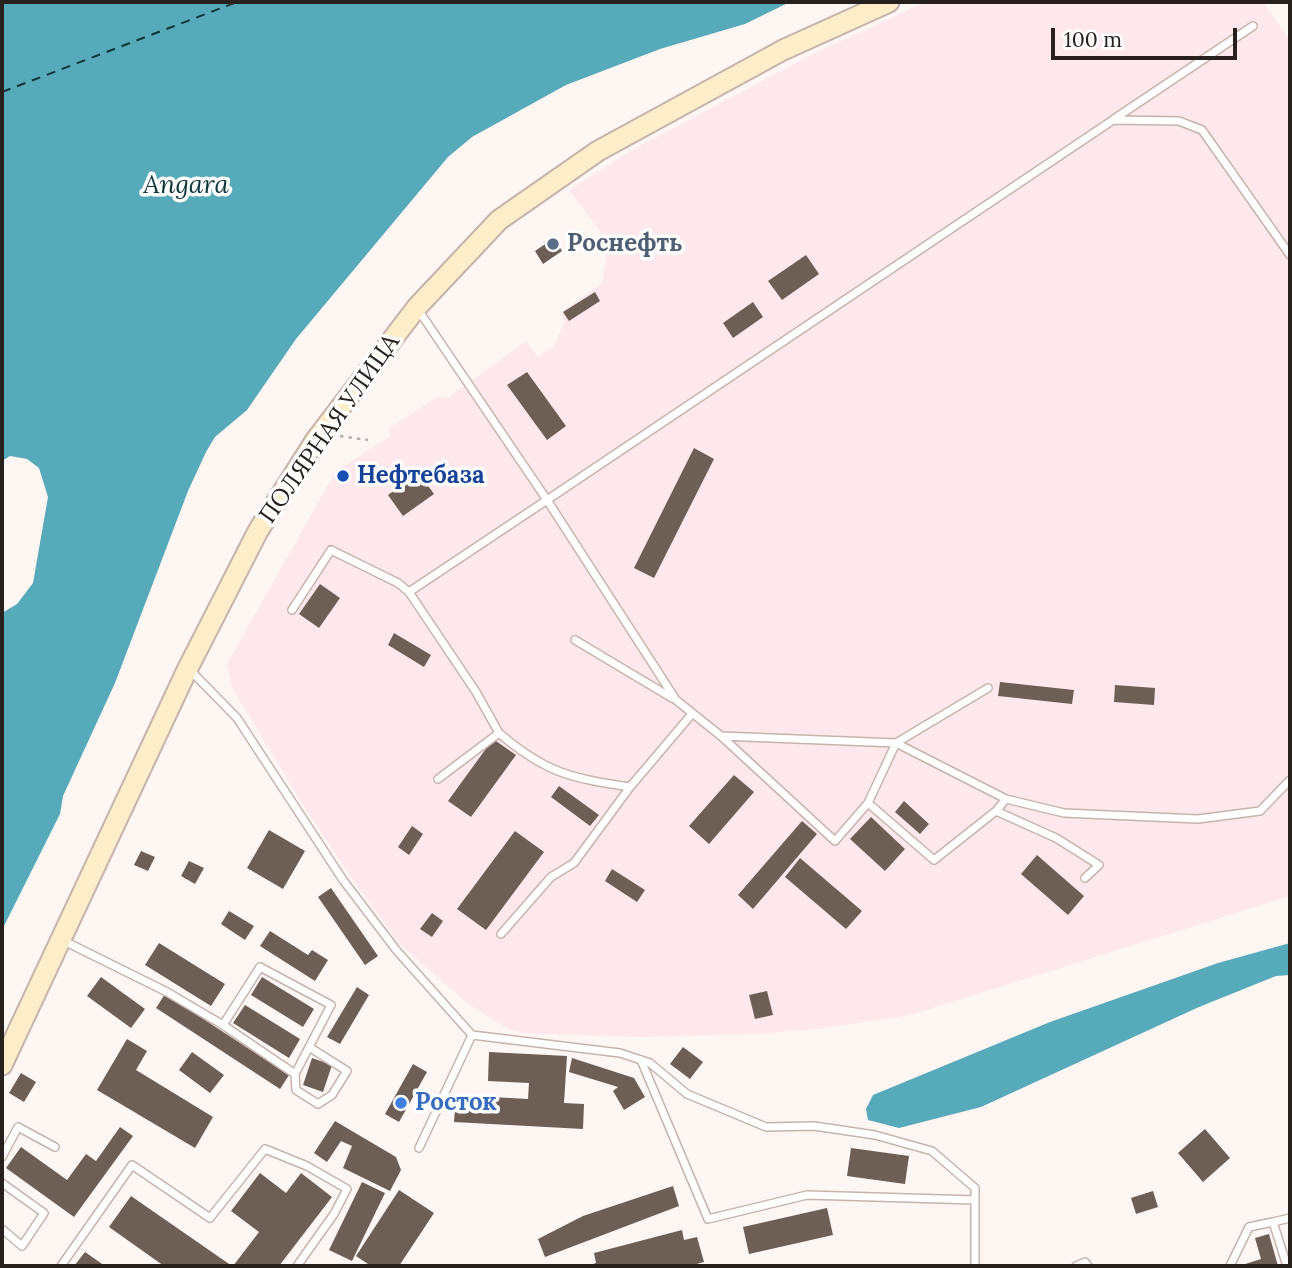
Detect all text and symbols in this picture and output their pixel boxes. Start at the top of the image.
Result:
scale bar [1054,14,1240,58]
text: 100 m [1064,26,1122,53]
water label: Angara [143,170,229,202]
place label: Роснефть [567,230,683,258]
marker: Роснефть [545,236,561,252]
street label: ПОЛЯРНАЯ УЛИЦА [254,329,406,529]
place label: Нефтебаза [357,462,485,490]
marker: Нефтебаза [335,468,351,484]
place label: Росток [415,1089,497,1117]
marker: Росток [393,1095,409,1111]

